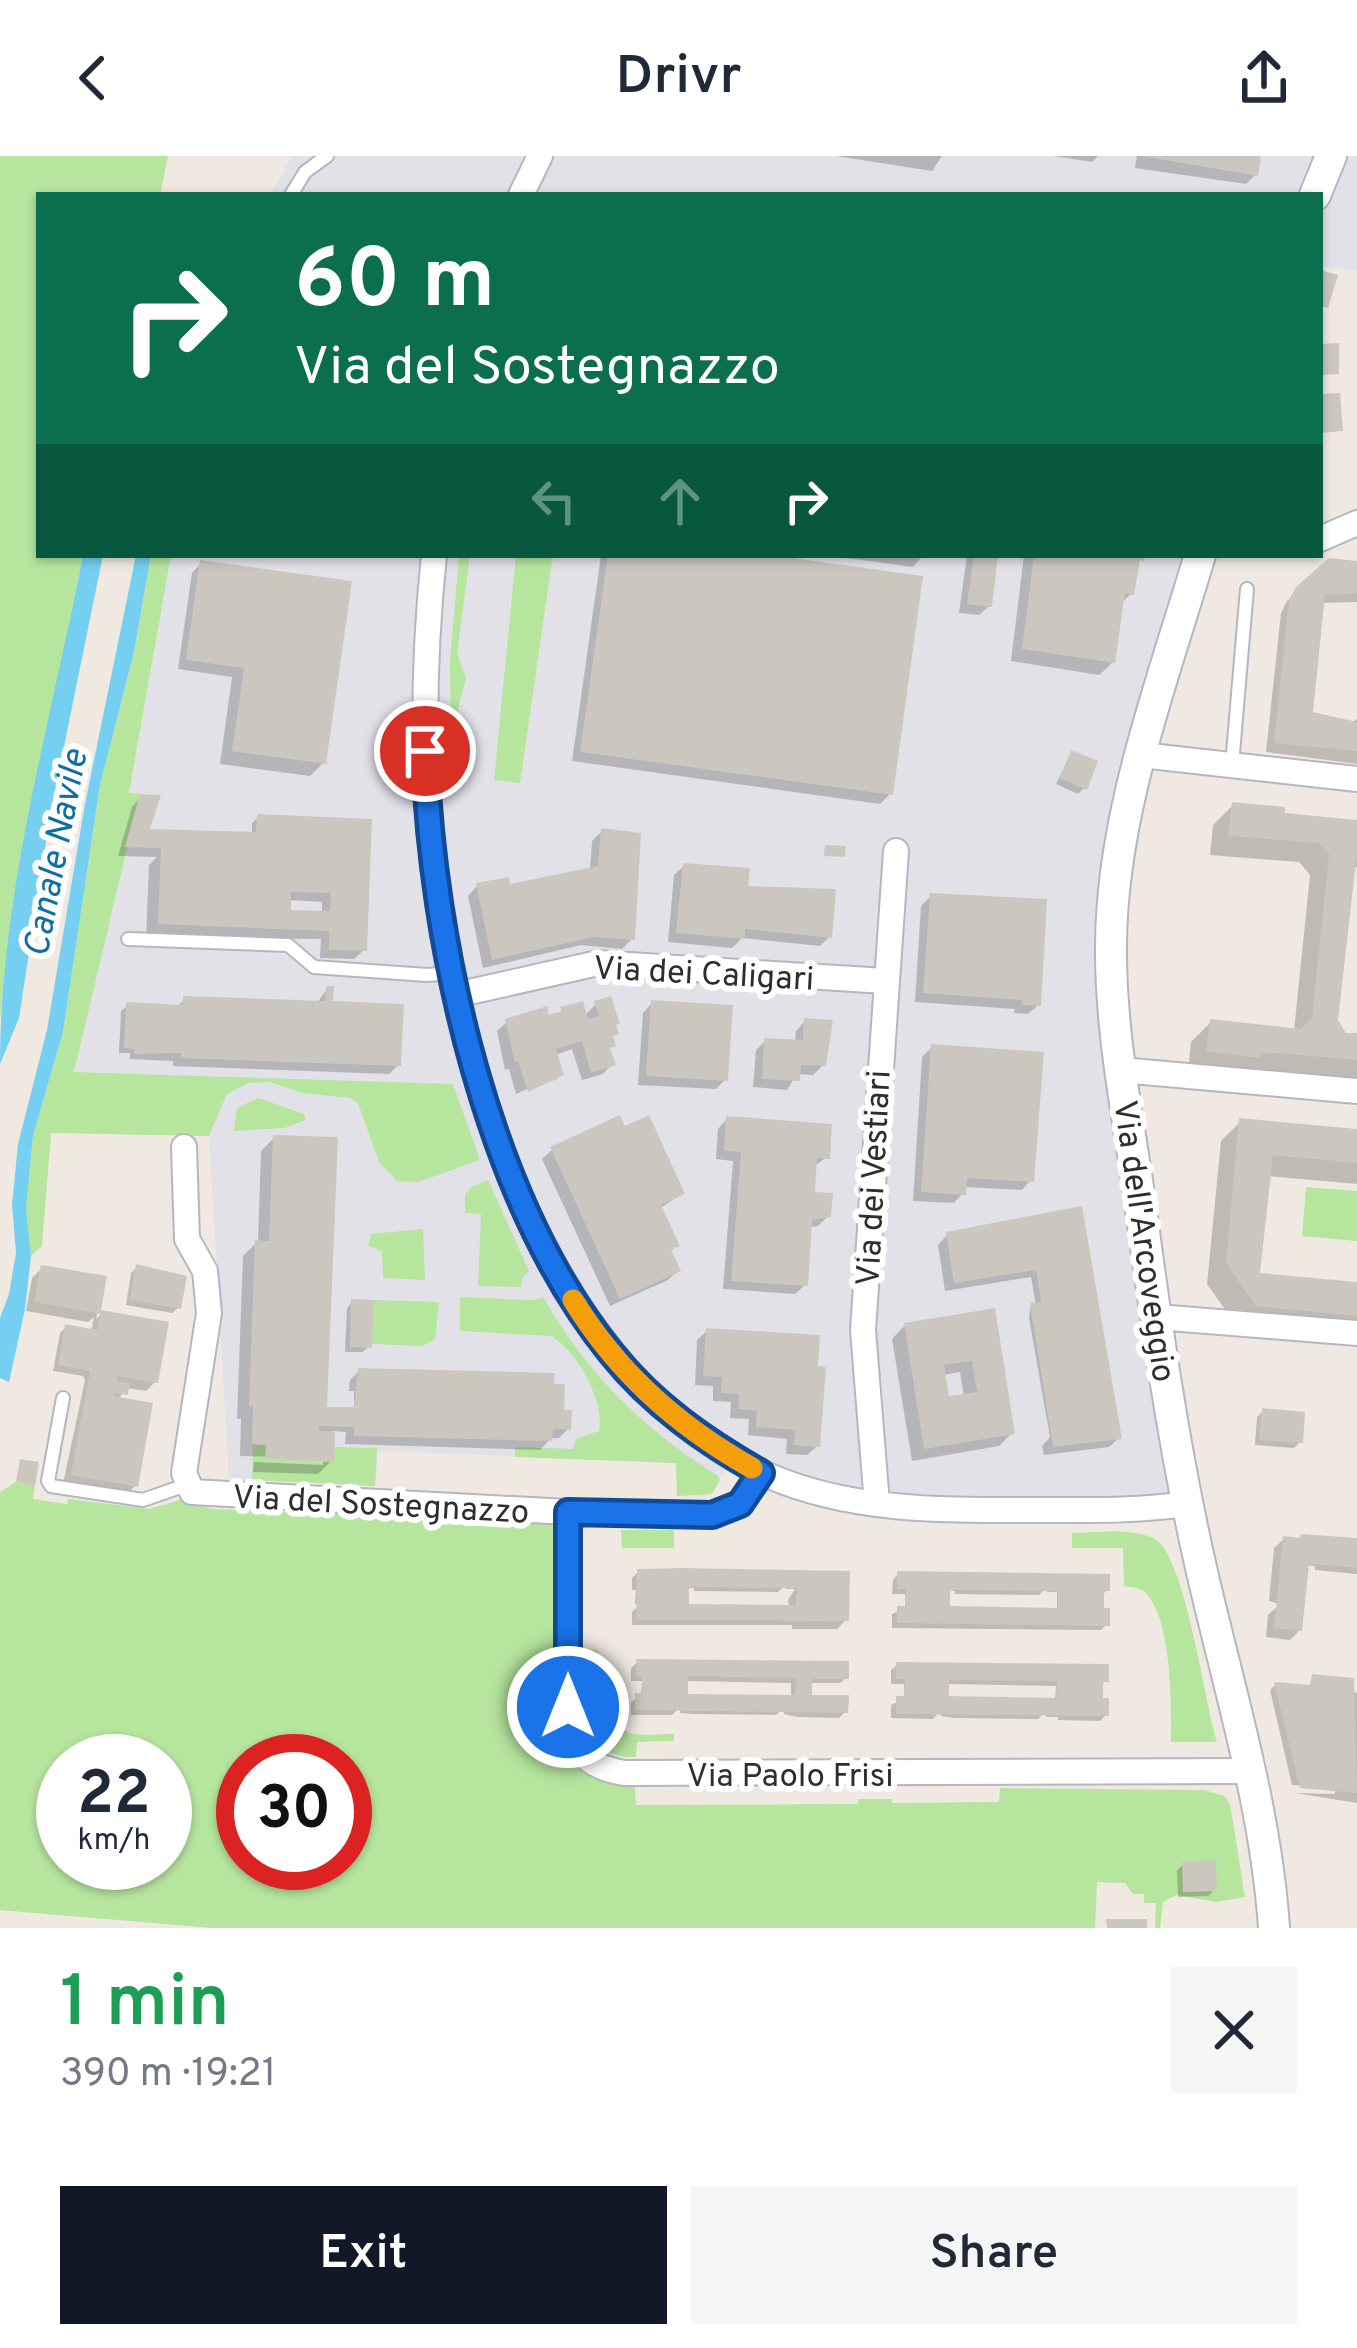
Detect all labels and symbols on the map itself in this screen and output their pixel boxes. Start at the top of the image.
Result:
pin [374,700,476,802]
water label: Canale Navile [15,746,101,962]
street label: Via dei Caligari [592,949,815,1003]
street label: Via dei Vestiari [849,1069,903,1287]
street label: Via dell'Arcoveggio [1101,1098,1183,1385]
street label: Via del Sostegnazzo [231,1478,530,1536]
position arrow [505,1644,631,1770]
speed limit sign: 30 [216,1734,372,1890]
street label: Via Paolo Frisi [686,1757,894,1799]

